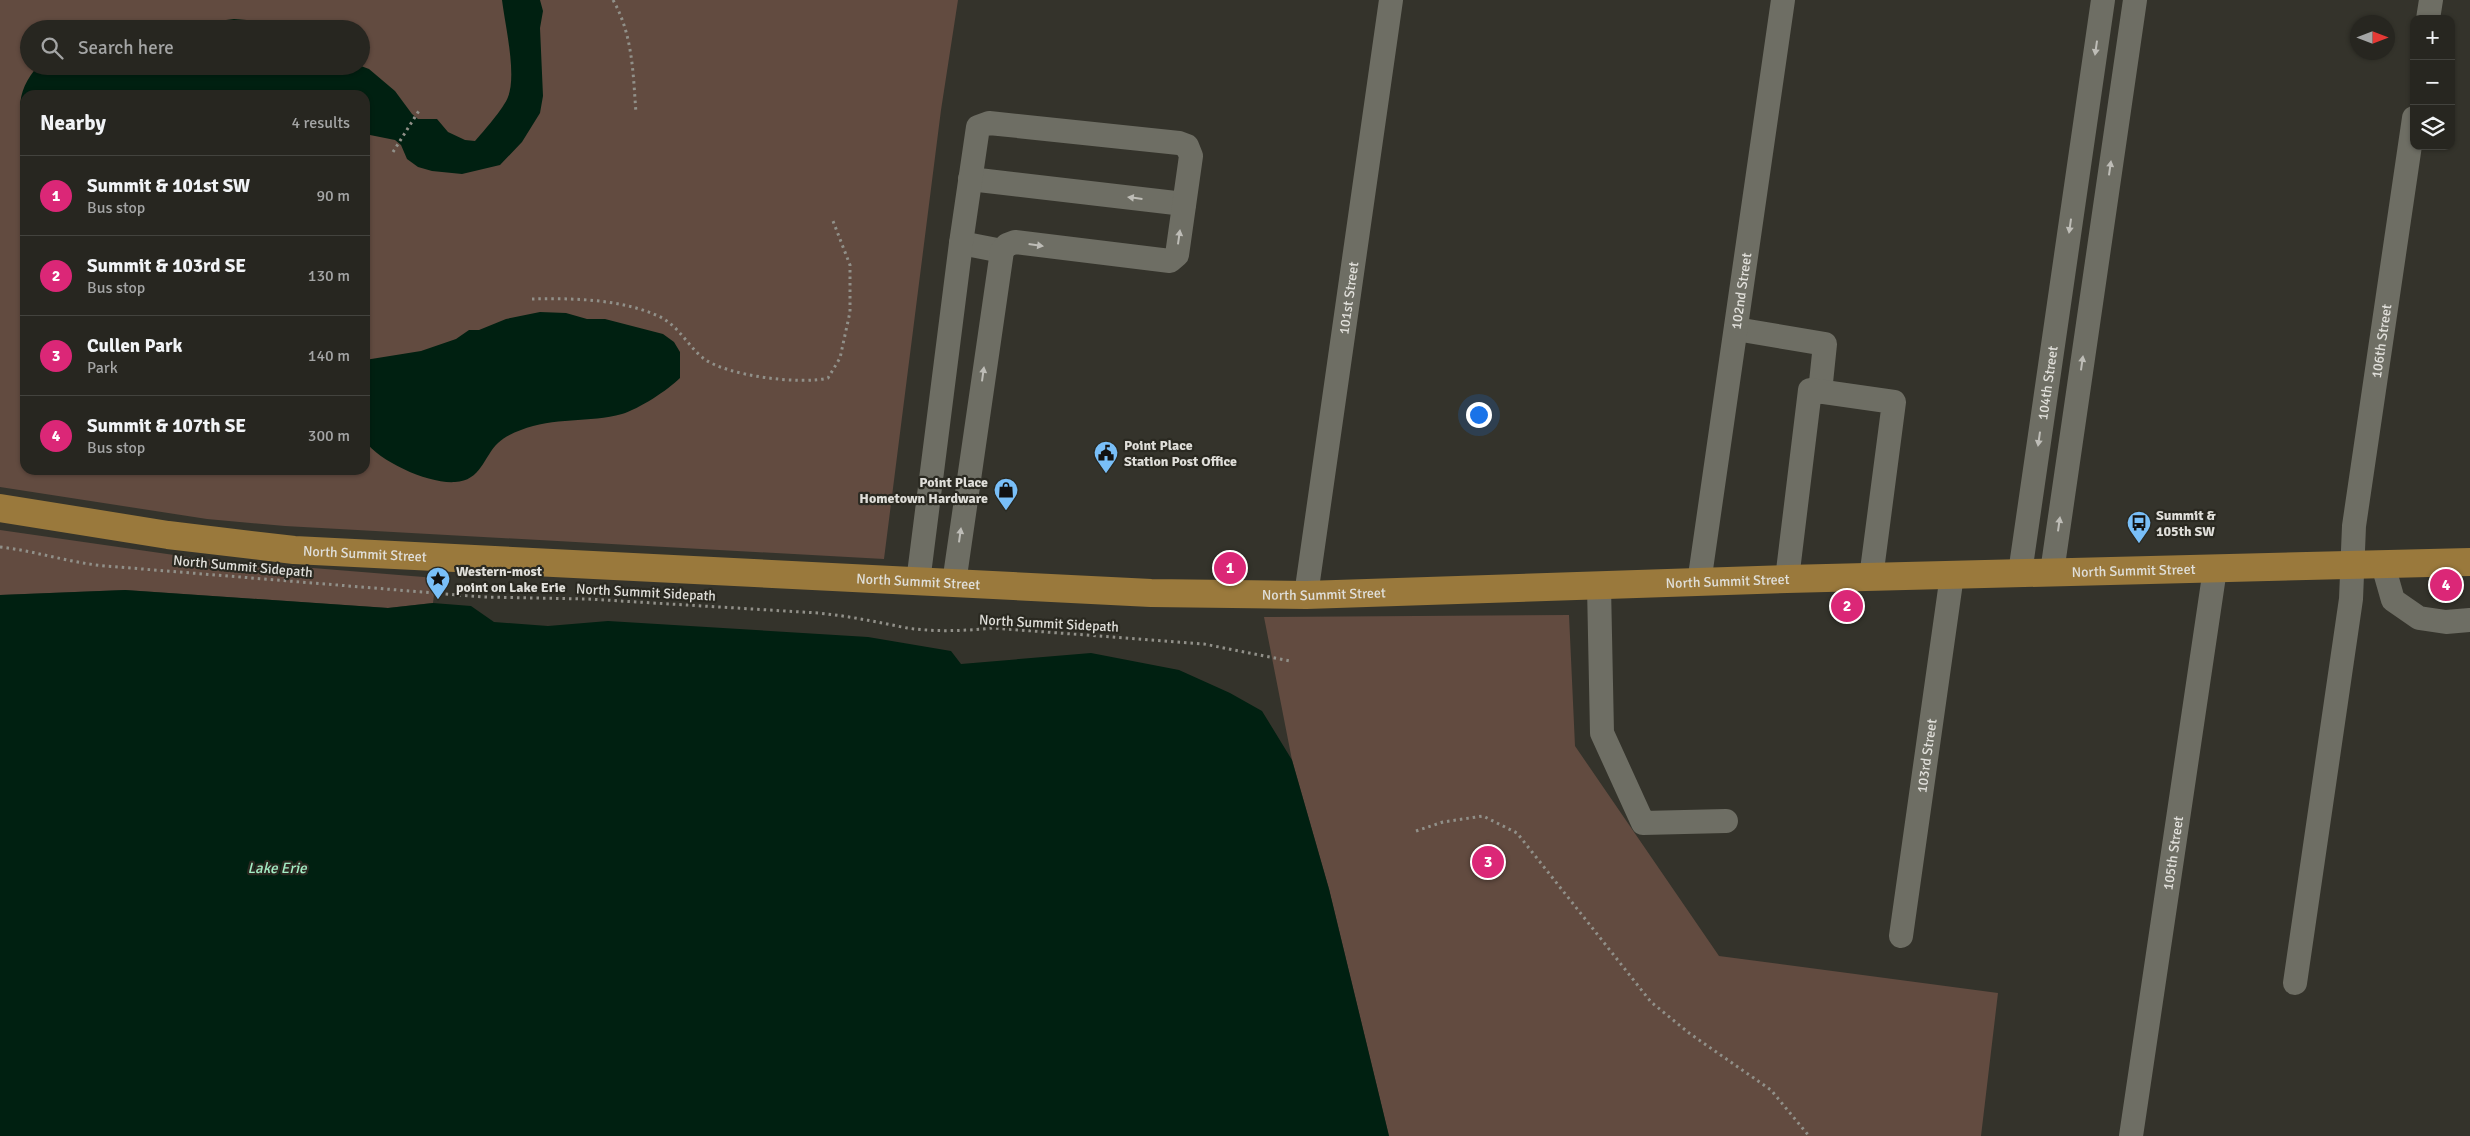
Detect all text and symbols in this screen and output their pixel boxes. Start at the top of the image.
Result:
north arrow [2350,15,2395,60]
map controls [2410,15,2455,150]
button: + [2410,15,2455,60]
search box [20,20,370,75]
icon: search [38,34,66,62]
text: Search here [78,36,174,60]
one-way arrow [2092,41,2100,57]
button: − [2410,60,2455,105]
button: layers [2410,105,2455,150]
text: Nearby [40,110,106,136]
text: 4 results [291,113,350,133]
one-way arrow [2107,159,2115,175]
text: Summit & 101st SW [87,174,250,198]
text: 1 [52,186,60,206]
text: 90 m [316,186,350,206]
one-way arrow [1127,194,1143,202]
text: Bus stop [87,198,145,218]
one-way arrow [2066,219,2074,235]
one-way arrow [1176,229,1184,245]
one-way arrow [1029,241,1045,249]
street label: 102nd Street [1728,251,1756,331]
text: Summit & 103rd SE [87,254,246,278]
street label: 101st Street [1335,260,1363,336]
text: 2 [52,266,60,286]
text: 130 m [308,266,350,286]
text: Bus stop [87,278,145,298]
street label: 106th Street [2368,303,2396,379]
text: Cullen Park [87,334,182,358]
street label: 104th Street [2034,345,2062,421]
text: 3 [52,346,60,366]
text: 140 m [308,346,350,366]
one-way arrow [2078,355,2086,371]
text: Park [87,358,118,378]
one-way arrow [979,366,987,382]
your location [1466,402,1492,428]
text: Summit & 107th SE [87,414,246,438]
text: 4 [52,426,60,446]
text: 300 m [308,426,350,446]
one-way arrow [2035,431,2043,447]
place label: Point Place Station Post Office [1124,437,1237,470]
text: Bus stop [87,438,145,458]
public building icon: Point Place Station Post Office [1093,440,1119,474]
place label: Point Place Hometown Hardware [859,474,988,507]
shop icon: Point Place Hometown Hardware [993,477,1019,511]
place label: Summit & 105th SW [2156,507,2217,540]
bus stop icon: Summit & 105th SW [2126,510,2152,544]
one-way arrow [2055,516,2063,532]
one-way arrow [956,527,964,543]
street label: North Summit Street [303,542,427,566]
pin: 1 [1214,549,1246,587]
street label: North Summit Sidepath [172,552,314,581]
street label: North Summit Street [2071,561,2196,581]
place label: Western-most point on Lake Erie [456,563,566,596]
place icon: Western-most point on Lake Erie [425,566,451,600]
pin: 4 [2430,566,2462,604]
street label: North Summit Street [856,570,981,593]
street label: North Summit Street [1665,571,1790,592]
street label: North Summit Sidepath [576,580,716,605]
street label: North Summit Street [1262,584,1386,604]
pin: 2 [1831,587,1863,625]
street label: North Summit Sidepath [979,611,1119,636]
street label: 103rd Street [1913,718,1941,794]
street label: 105th Street [2160,815,2187,891]
pin: 3 [1472,843,1504,881]
water label: Lake Erie [247,859,308,877]

